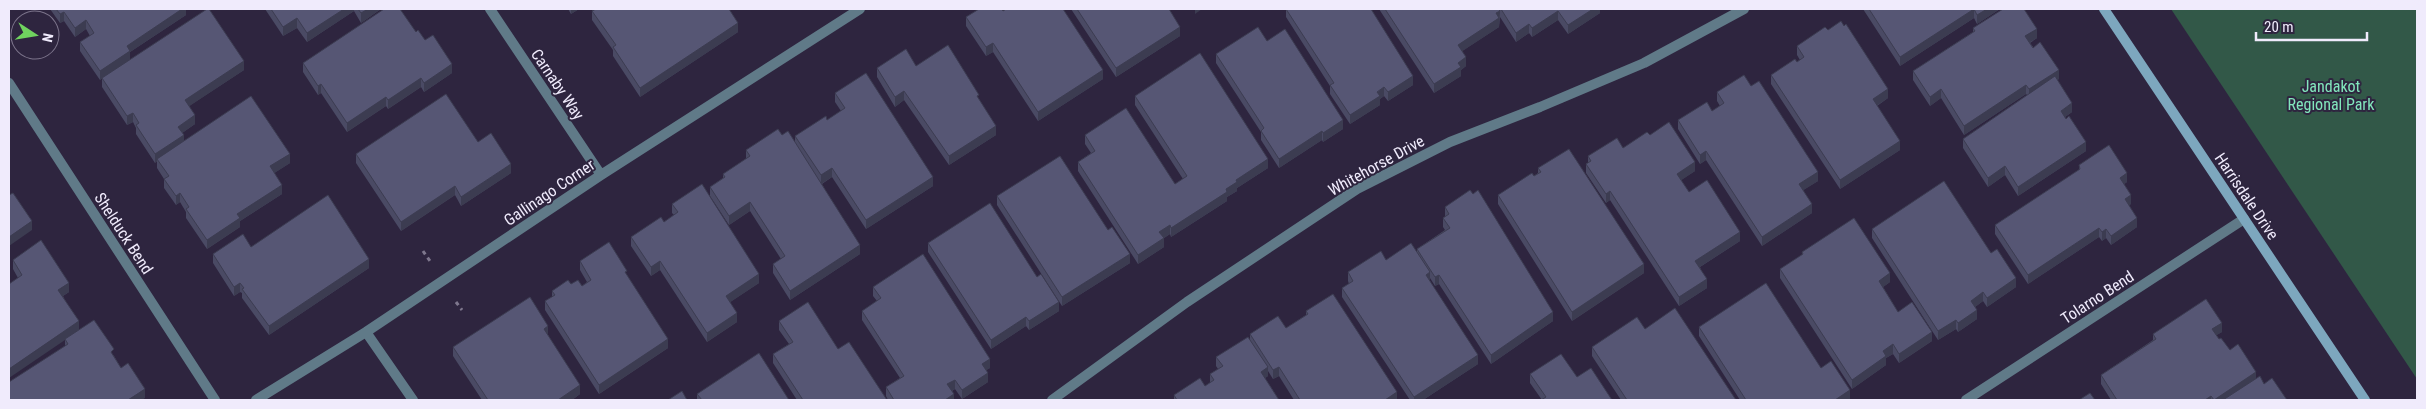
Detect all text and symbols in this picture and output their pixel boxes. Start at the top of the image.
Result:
north arrow [10,10,60,60]
scale bar [2256,10,2367,42]
text: 20 m [2264,18,2294,36]
text: N [39,32,56,44]
street label: Carnaby Way [527,45,588,124]
park label: Jandakot Regional Park [2288,77,2375,114]
street label: Whitehorse Drive [1325,131,1428,200]
street label: Harrisdale Drive [2211,149,2283,243]
street label: Gallinago Corner [500,155,598,230]
street label: Shelduck Bend [90,189,157,277]
street label: Tolarno Bend [2057,267,2137,328]

